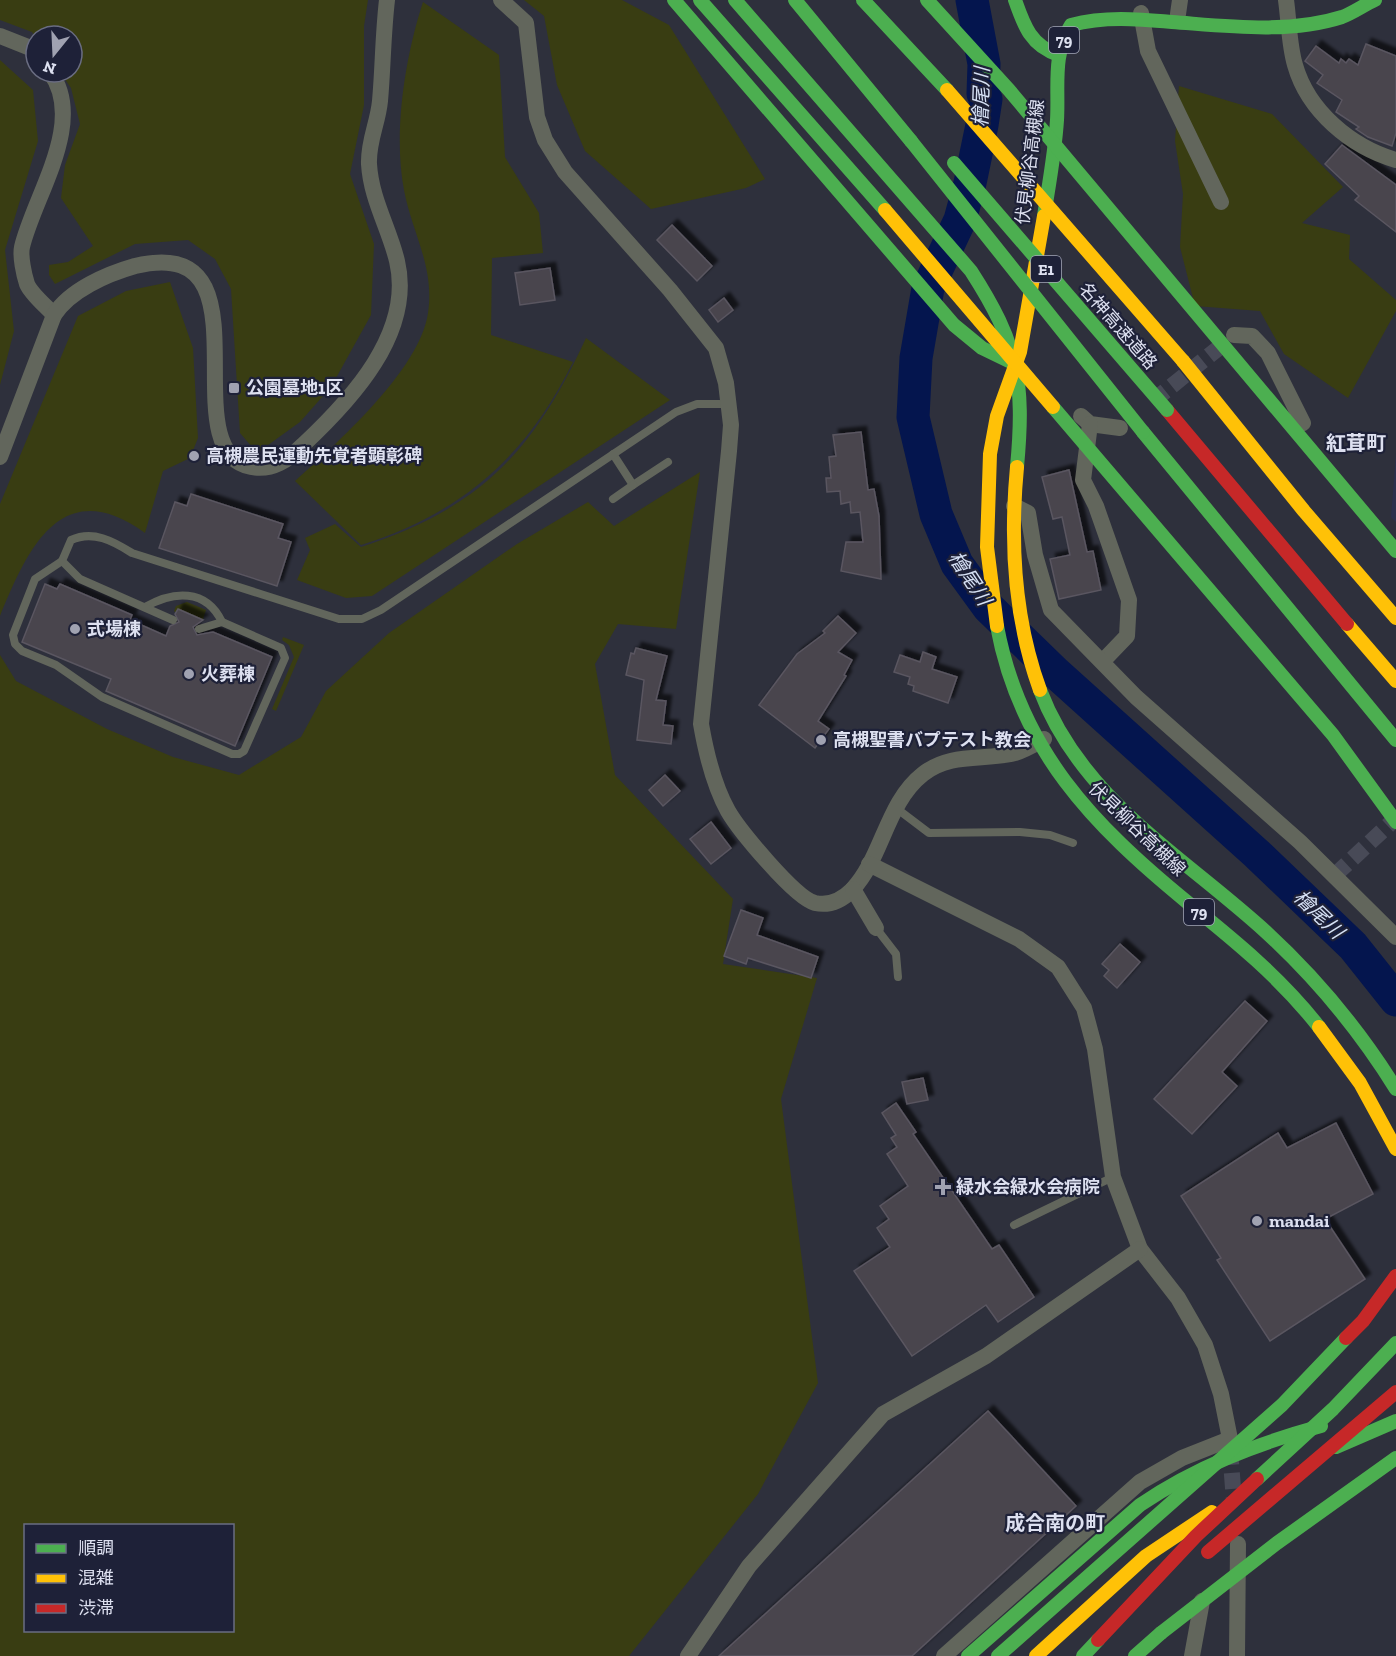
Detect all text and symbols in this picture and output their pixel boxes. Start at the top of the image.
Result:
north arrow [24,24,84,84]
road number: 79 [1049,27,1079,53]
text: N [41,57,58,79]
water label: 檜尾川 [968,65,994,127]
street label: 伏見柳谷高槻線 [1011,98,1049,226]
road number: E1 [1031,256,1061,282]
street label: 名神高速道路 [1074,278,1162,374]
place label: 公園墓地1区 [246,377,343,399]
marker: 公園墓地1区 [227,381,241,395]
district label: 紅茸町 [1326,431,1386,455]
place label: 高槻農民運動先覚者顕彰碑 [206,445,422,467]
marker: 高槻農民運動先覚者顕彰碑 [187,449,201,463]
water label: 檜尾川 [944,546,997,611]
place label: 式場棟 [87,618,141,640]
marker: 式場棟 [68,622,82,636]
place label: 火葬棟 [201,663,255,685]
marker: 火葬棟 [182,667,196,681]
place label: 高槻聖書バプテスト教会 [833,729,1031,751]
marker: 高槻聖書バプテスト教会 [814,733,828,747]
street label: 伏見柳谷高槻線 [1084,777,1190,881]
water label: 檜尾川 [1289,885,1350,945]
road number: 79 [1184,899,1214,925]
place label: 緑水会緑水会病院 [956,1176,1100,1198]
marker: 緑水会緑水会病院 [934,1178,952,1196]
place label: mandai [1269,1210,1330,1232]
marker: mandai [1250,1214,1264,1228]
district label: 成合南の町 [1005,1511,1105,1535]
legend [24,1524,234,1632]
text: 順調 [78,1537,114,1559]
text: 混雑 [78,1567,114,1589]
text: 渋滞 [78,1597,114,1619]

